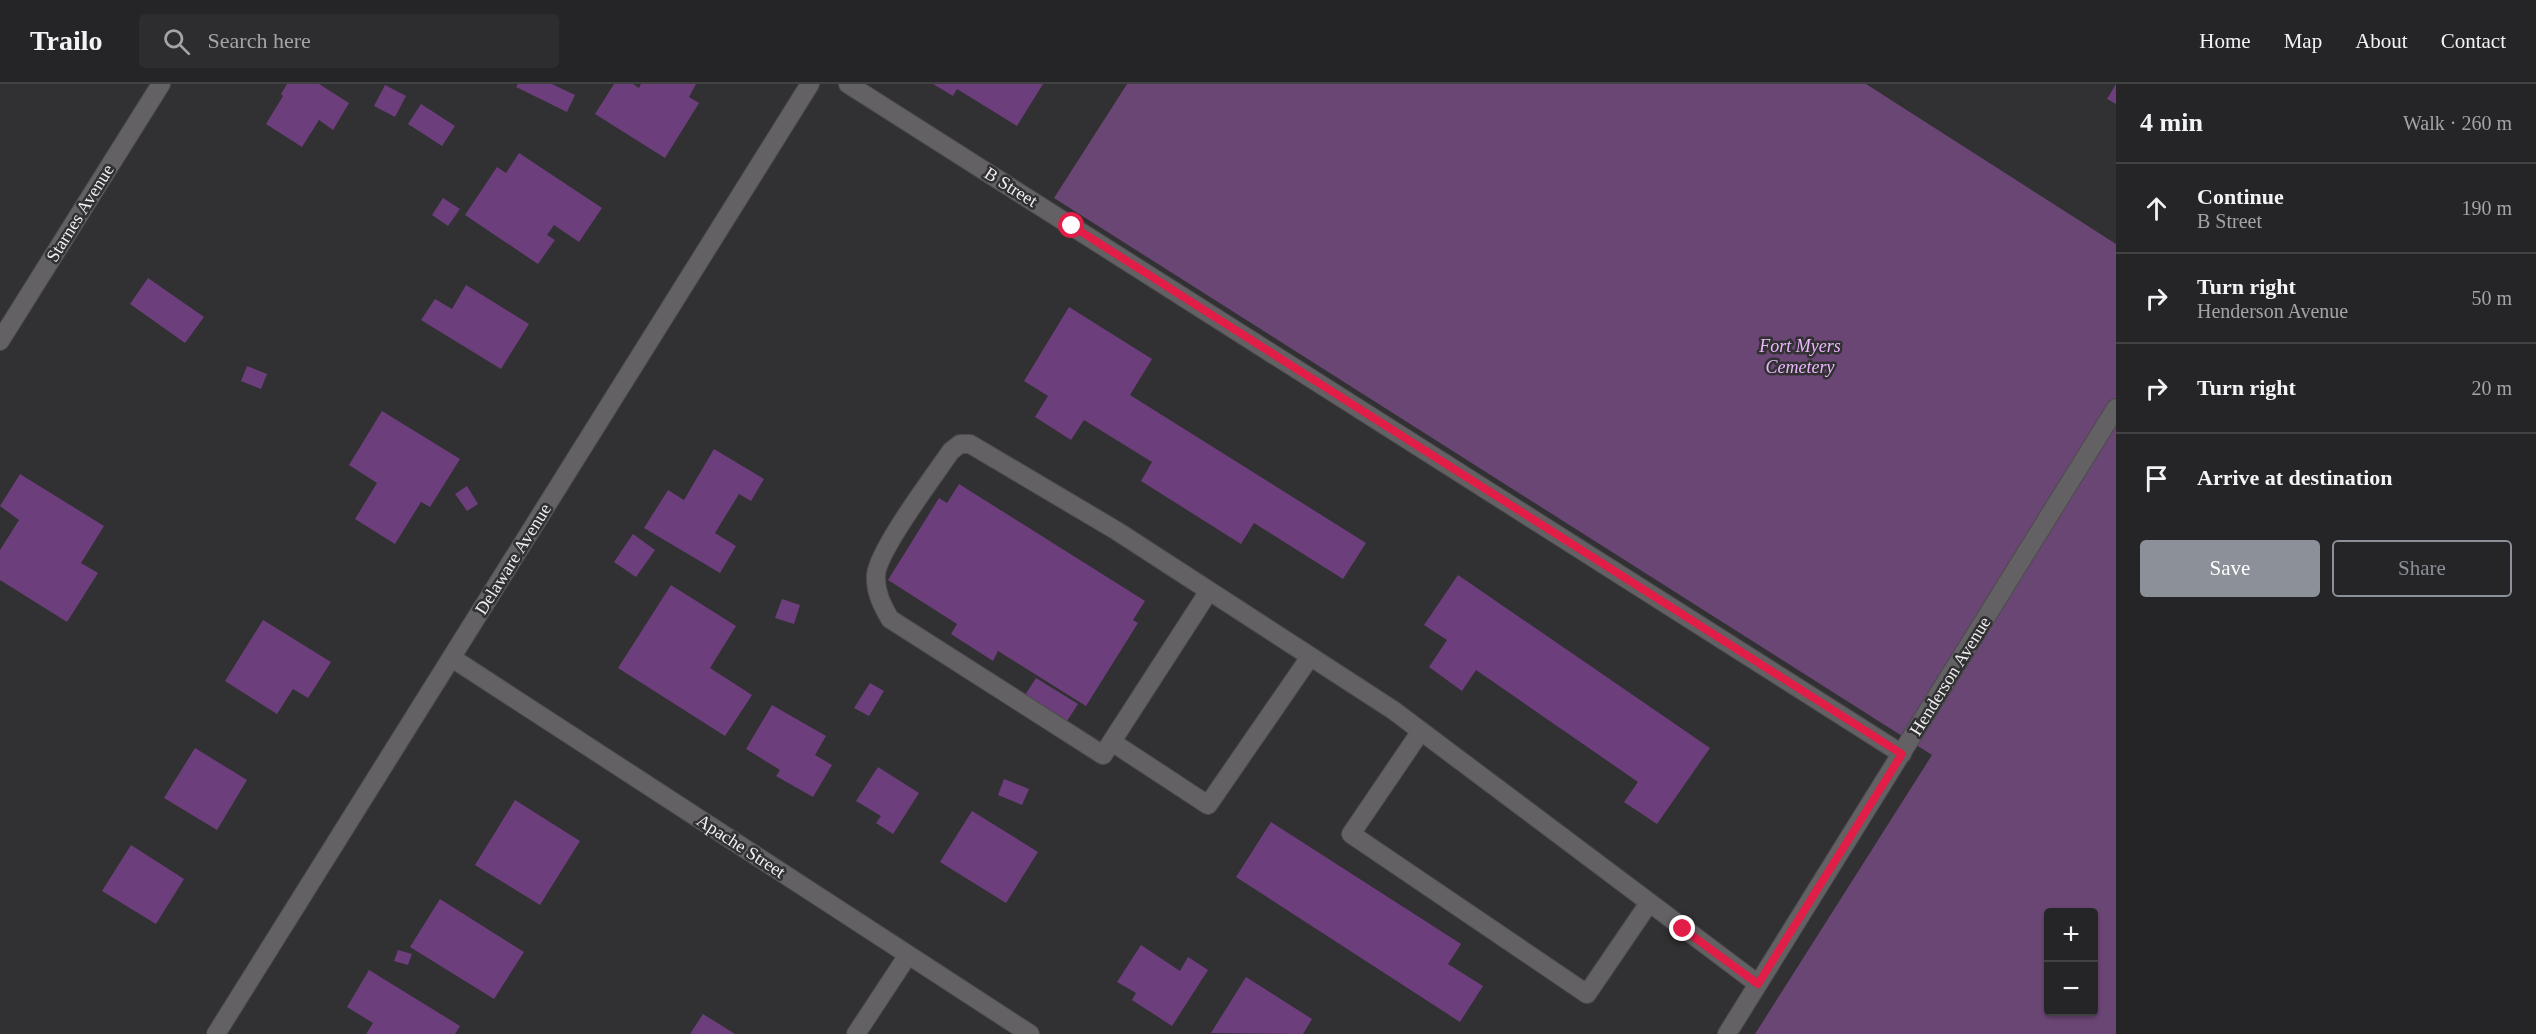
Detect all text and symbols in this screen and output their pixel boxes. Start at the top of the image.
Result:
search box [139,14,559,68]
text: Trailo [30,25,103,56]
icon: search [160,25,193,58]
text: Search here [208,28,311,53]
text: Home [2199,29,2251,53]
text: Map [2284,29,2322,53]
text: About [2355,29,2408,53]
text: Contact [2441,29,2506,53]
text: 4 min [2140,108,2203,137]
text: Walk · 260 m [2403,112,2512,134]
street label: Starnes Avenue [42,161,118,265]
street label: B Street [981,163,1041,211]
text: Continue [2197,184,2284,209]
icon: ahead [2140,192,2173,225]
text: 190 m [2461,197,2512,219]
text: B Street [2197,210,2262,232]
route start [1058,212,1084,238]
text: Turn right [2197,274,2296,299]
icon: right [2140,282,2173,315]
text: 50 m [2471,287,2512,309]
text: Henderson Avenue [2197,300,2348,322]
park label: Fort Myers Cemetery [1758,336,1841,377]
icon: right [2140,372,2173,405]
text: Turn right [2197,375,2296,400]
text: 20 m [2471,377,2512,399]
icon: arrive [2140,462,2173,495]
text: Arrive at destination [2197,465,2393,490]
street label: Delaware Avenue [471,500,555,618]
button: Save [2140,540,2320,597]
button: Share [2332,540,2512,597]
street label: Henderson Avenue [1905,613,1995,739]
street label: Apache Street [693,810,789,882]
map controls [2044,908,2098,1016]
button: + [2044,908,2098,962]
route end [1669,915,1695,941]
button: − [2044,962,2098,1016]

